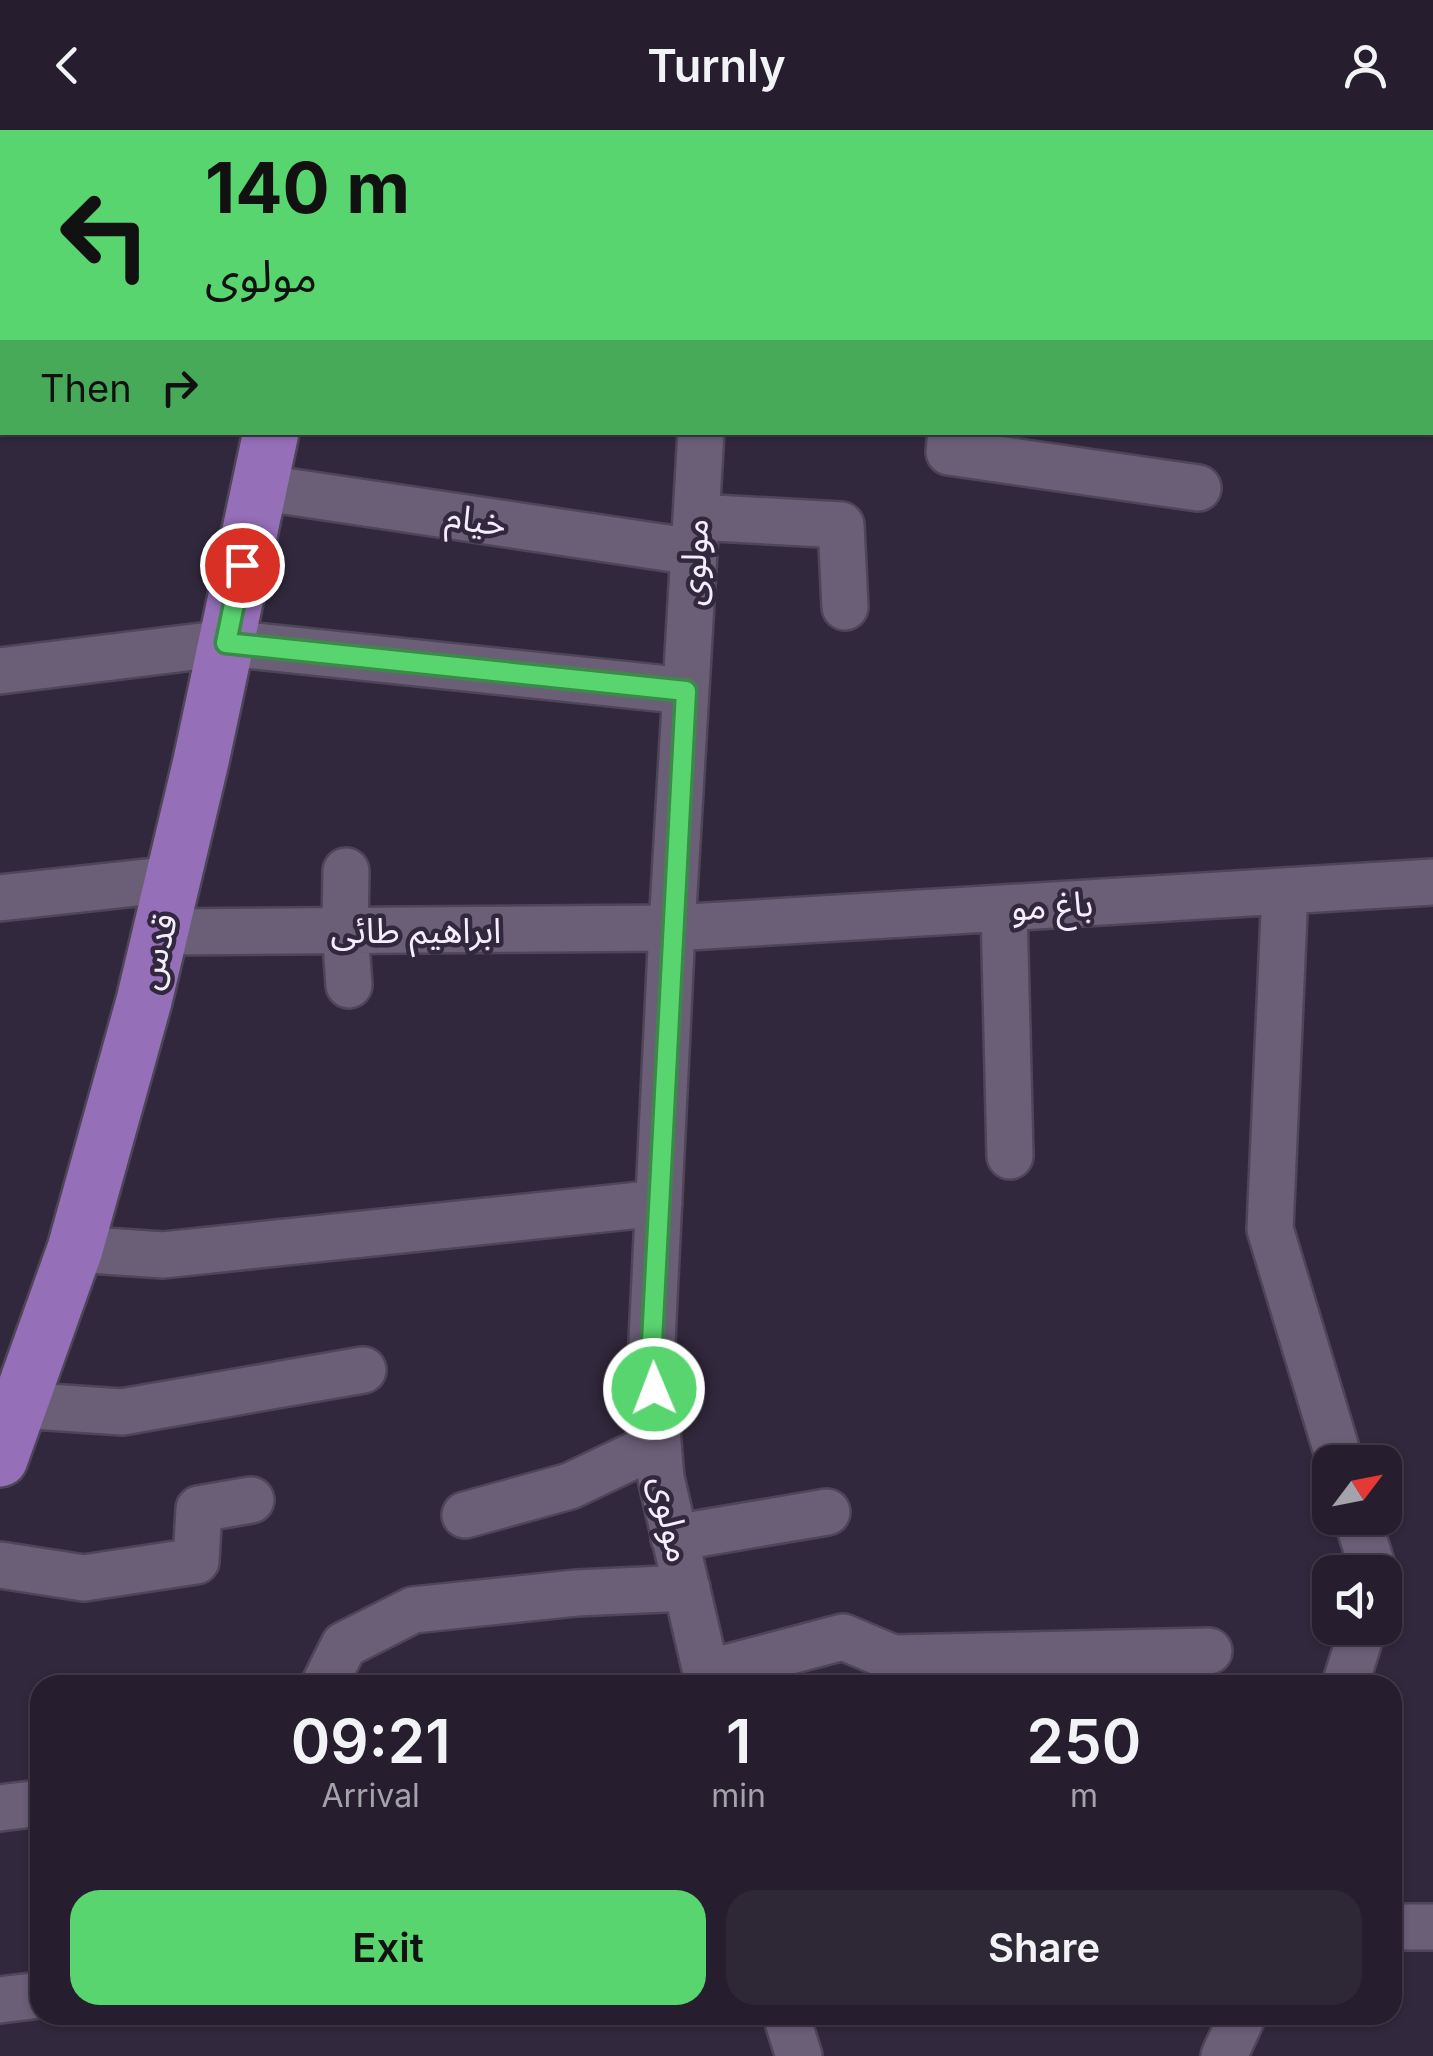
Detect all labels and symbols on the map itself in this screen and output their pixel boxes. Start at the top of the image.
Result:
street label: خیام [442,494,509,550]
street label: مولوی [670,517,716,607]
pin [200,523,285,608]
street label: باغ مو [1010,882,1094,934]
street label: قدس [126,909,186,993]
street label: ابراهیم طائی [331,909,501,958]
position arrow [602,1337,706,1441]
north arrow [1312,1445,1402,1535]
street label: مولوی [642,1472,702,1566]

